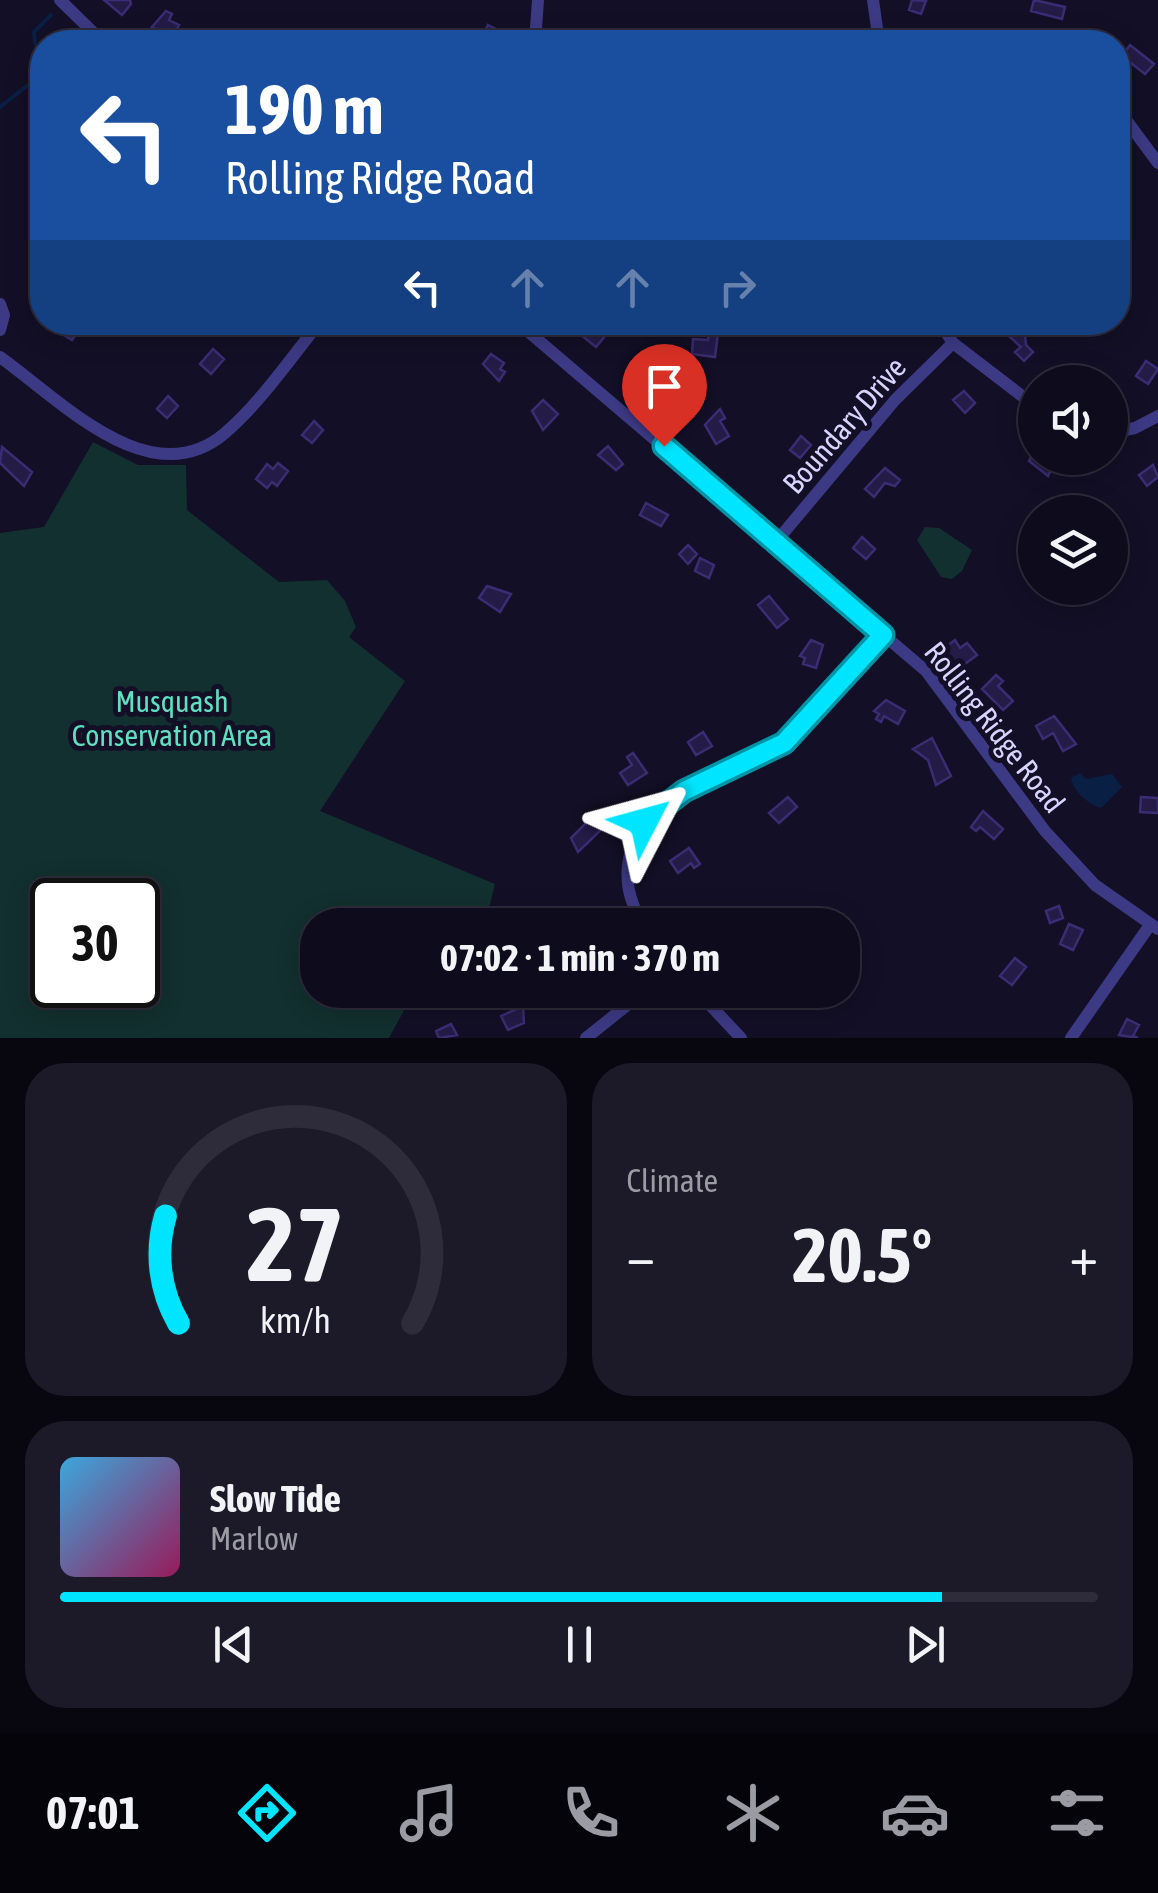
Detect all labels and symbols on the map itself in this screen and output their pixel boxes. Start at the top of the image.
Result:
pin [622,344,707,447]
street label: Boundary Drive [776,350,912,500]
street label: Rolling Ridge Road [918,635,1072,819]
park label: Musquash Conservation Area [72,684,272,752]
position arrow [592,770,696,874]
speed limit sign: 30 [30,878,160,1008]

